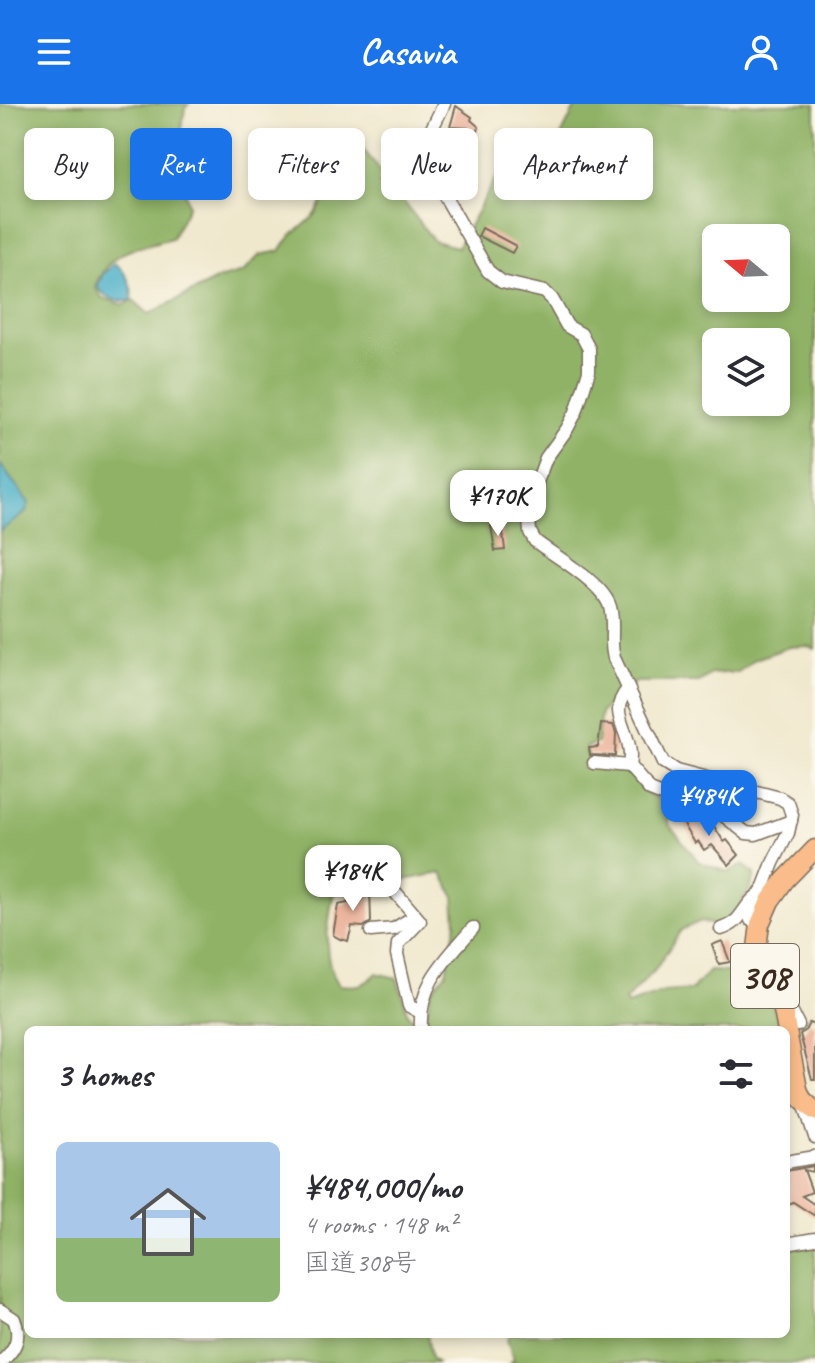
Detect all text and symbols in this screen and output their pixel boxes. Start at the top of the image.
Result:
text: Casavia [360,29,455,75]
icon: menu [32,30,76,74]
icon: person [739,30,783,74]
chip: Buy [24,128,114,200]
chip: Rent [130,128,232,200]
chip: Filters [248,128,365,200]
chip: New [381,128,478,200]
chip: Apartment [494,128,653,200]
north arrow [702,224,790,312]
map controls [702,224,790,416]
button: layers [702,328,790,416]
pin: ¥170K [442,470,554,538]
text: ¥170K [468,479,528,512]
pin: ¥484K [653,770,765,838]
text: ¥484K [679,779,739,812]
pin: ¥184K [297,845,409,913]
text: ¥184K [323,854,383,887]
road number: 308 [731,944,799,1008]
icon: filters [714,1052,758,1096]
text: 3 homes [56,1053,152,1096]
text: ¥484,000/mo [304,1165,461,1208]
icon: home [120,1174,216,1270]
text: 4 rooms · 148 m² [304,1208,456,1241]
text: 国道308号 [304,1246,417,1279]

